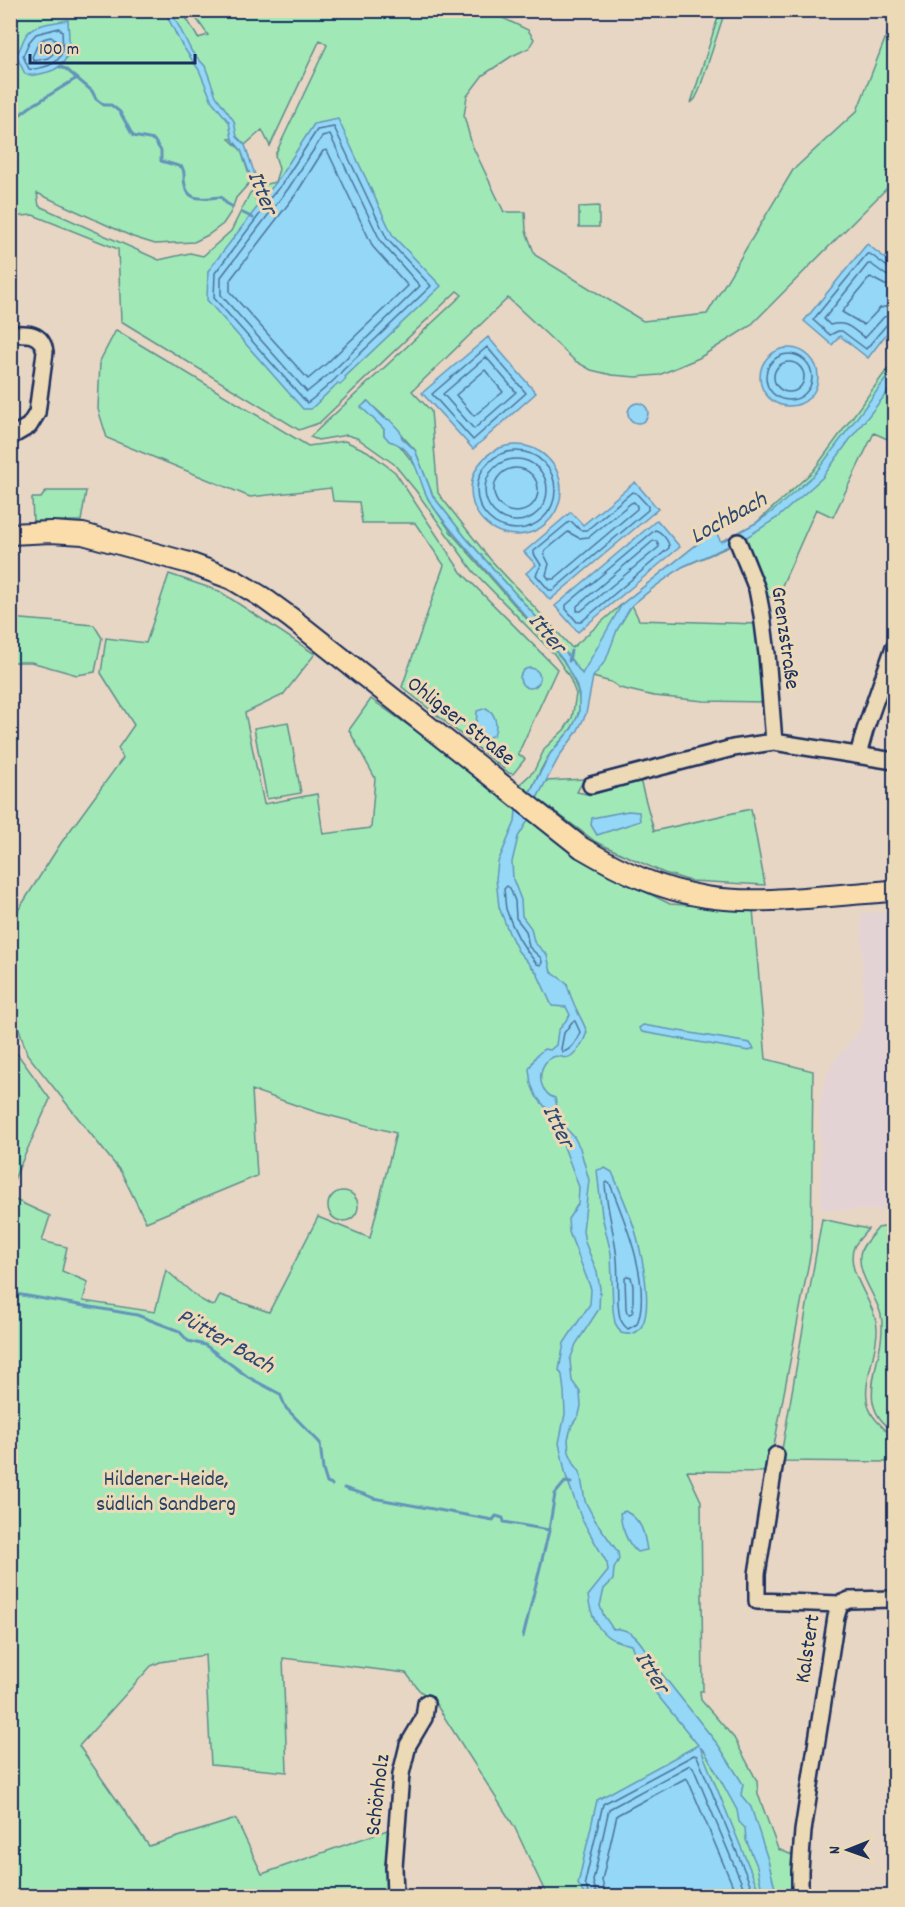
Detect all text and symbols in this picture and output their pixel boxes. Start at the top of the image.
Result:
scale bar [30,27,195,65]
text: 100 m [39,38,79,63]
water label: Itter [237,166,286,223]
water label: Lochbach [684,483,775,554]
street label: Grenzstraße [761,585,807,691]
water label: Itter [519,606,575,664]
street label: Ohligser Straße [399,670,521,774]
water label: Itter [532,1099,583,1157]
water label: Pütter Bach [170,1300,281,1384]
park label: Hildener-Heide, südlich Sandberg [96,1465,236,1521]
street label: Kalstert [788,1612,830,1686]
water label: Itter [625,1645,679,1704]
street label: Schönholz [359,1752,399,1838]
north arrow [818,1820,878,1880]
text: N [824,1846,847,1854]

